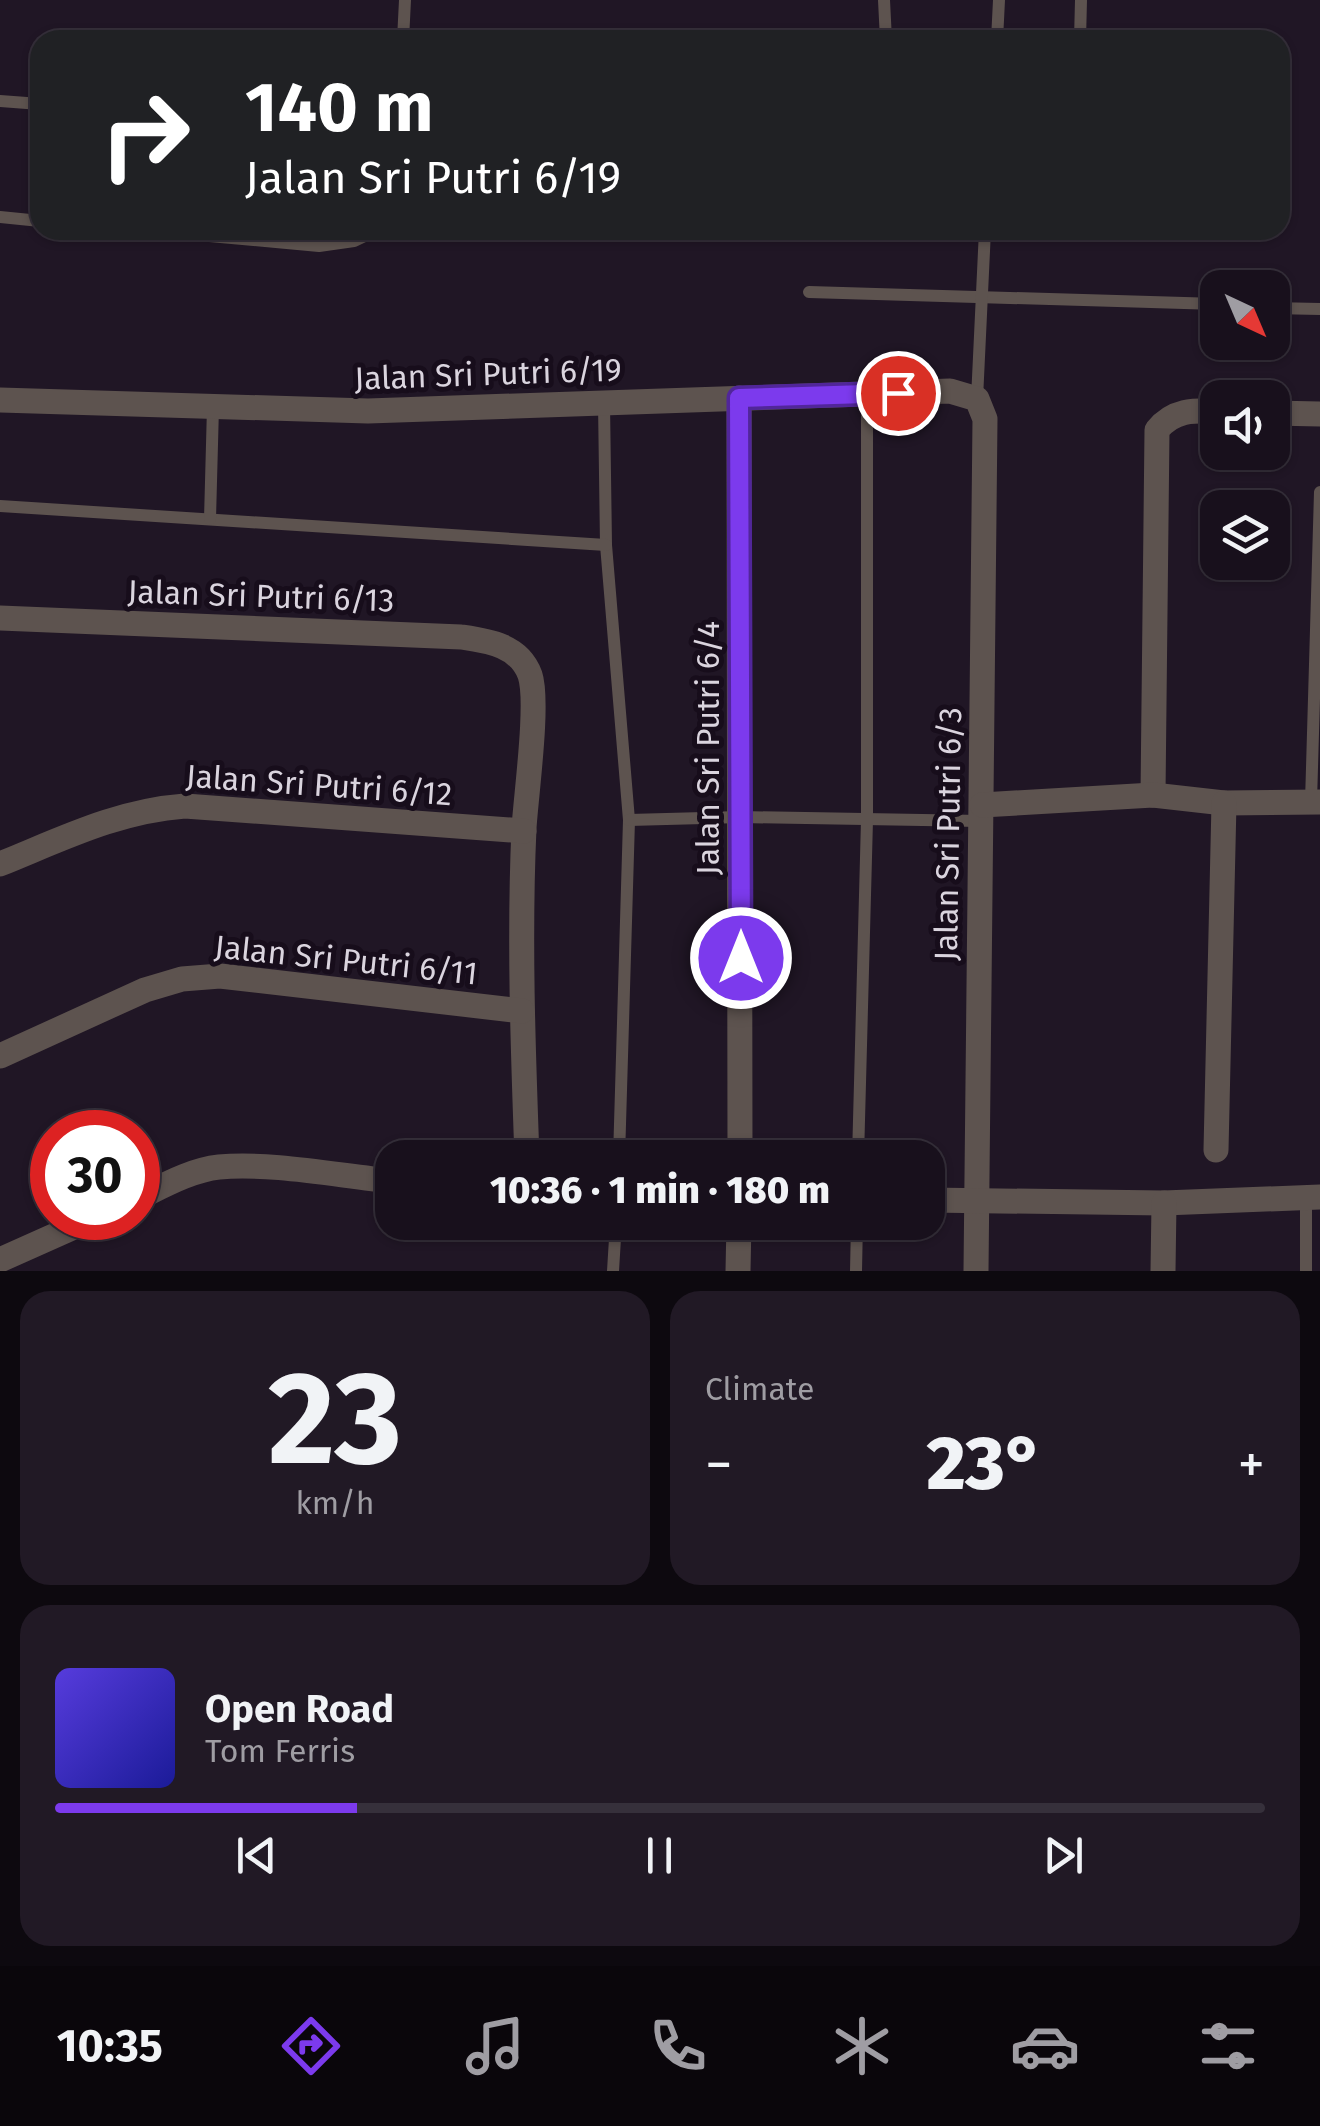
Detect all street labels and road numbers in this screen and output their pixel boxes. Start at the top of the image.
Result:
street label: Jalan Sri Putri 6/19 [354,350,622,398]
street label: Jalan Sri Putri 6/13 [127,572,395,620]
street label: Jalan Sri Putri 6/4 [689,621,727,875]
street label: Jalan Sri Putri 6/3 [927,707,969,961]
street label: Jalan Sri Putri 6/12 [185,757,453,813]
street label: Jalan Sri Putri 6/11 [213,927,479,993]

